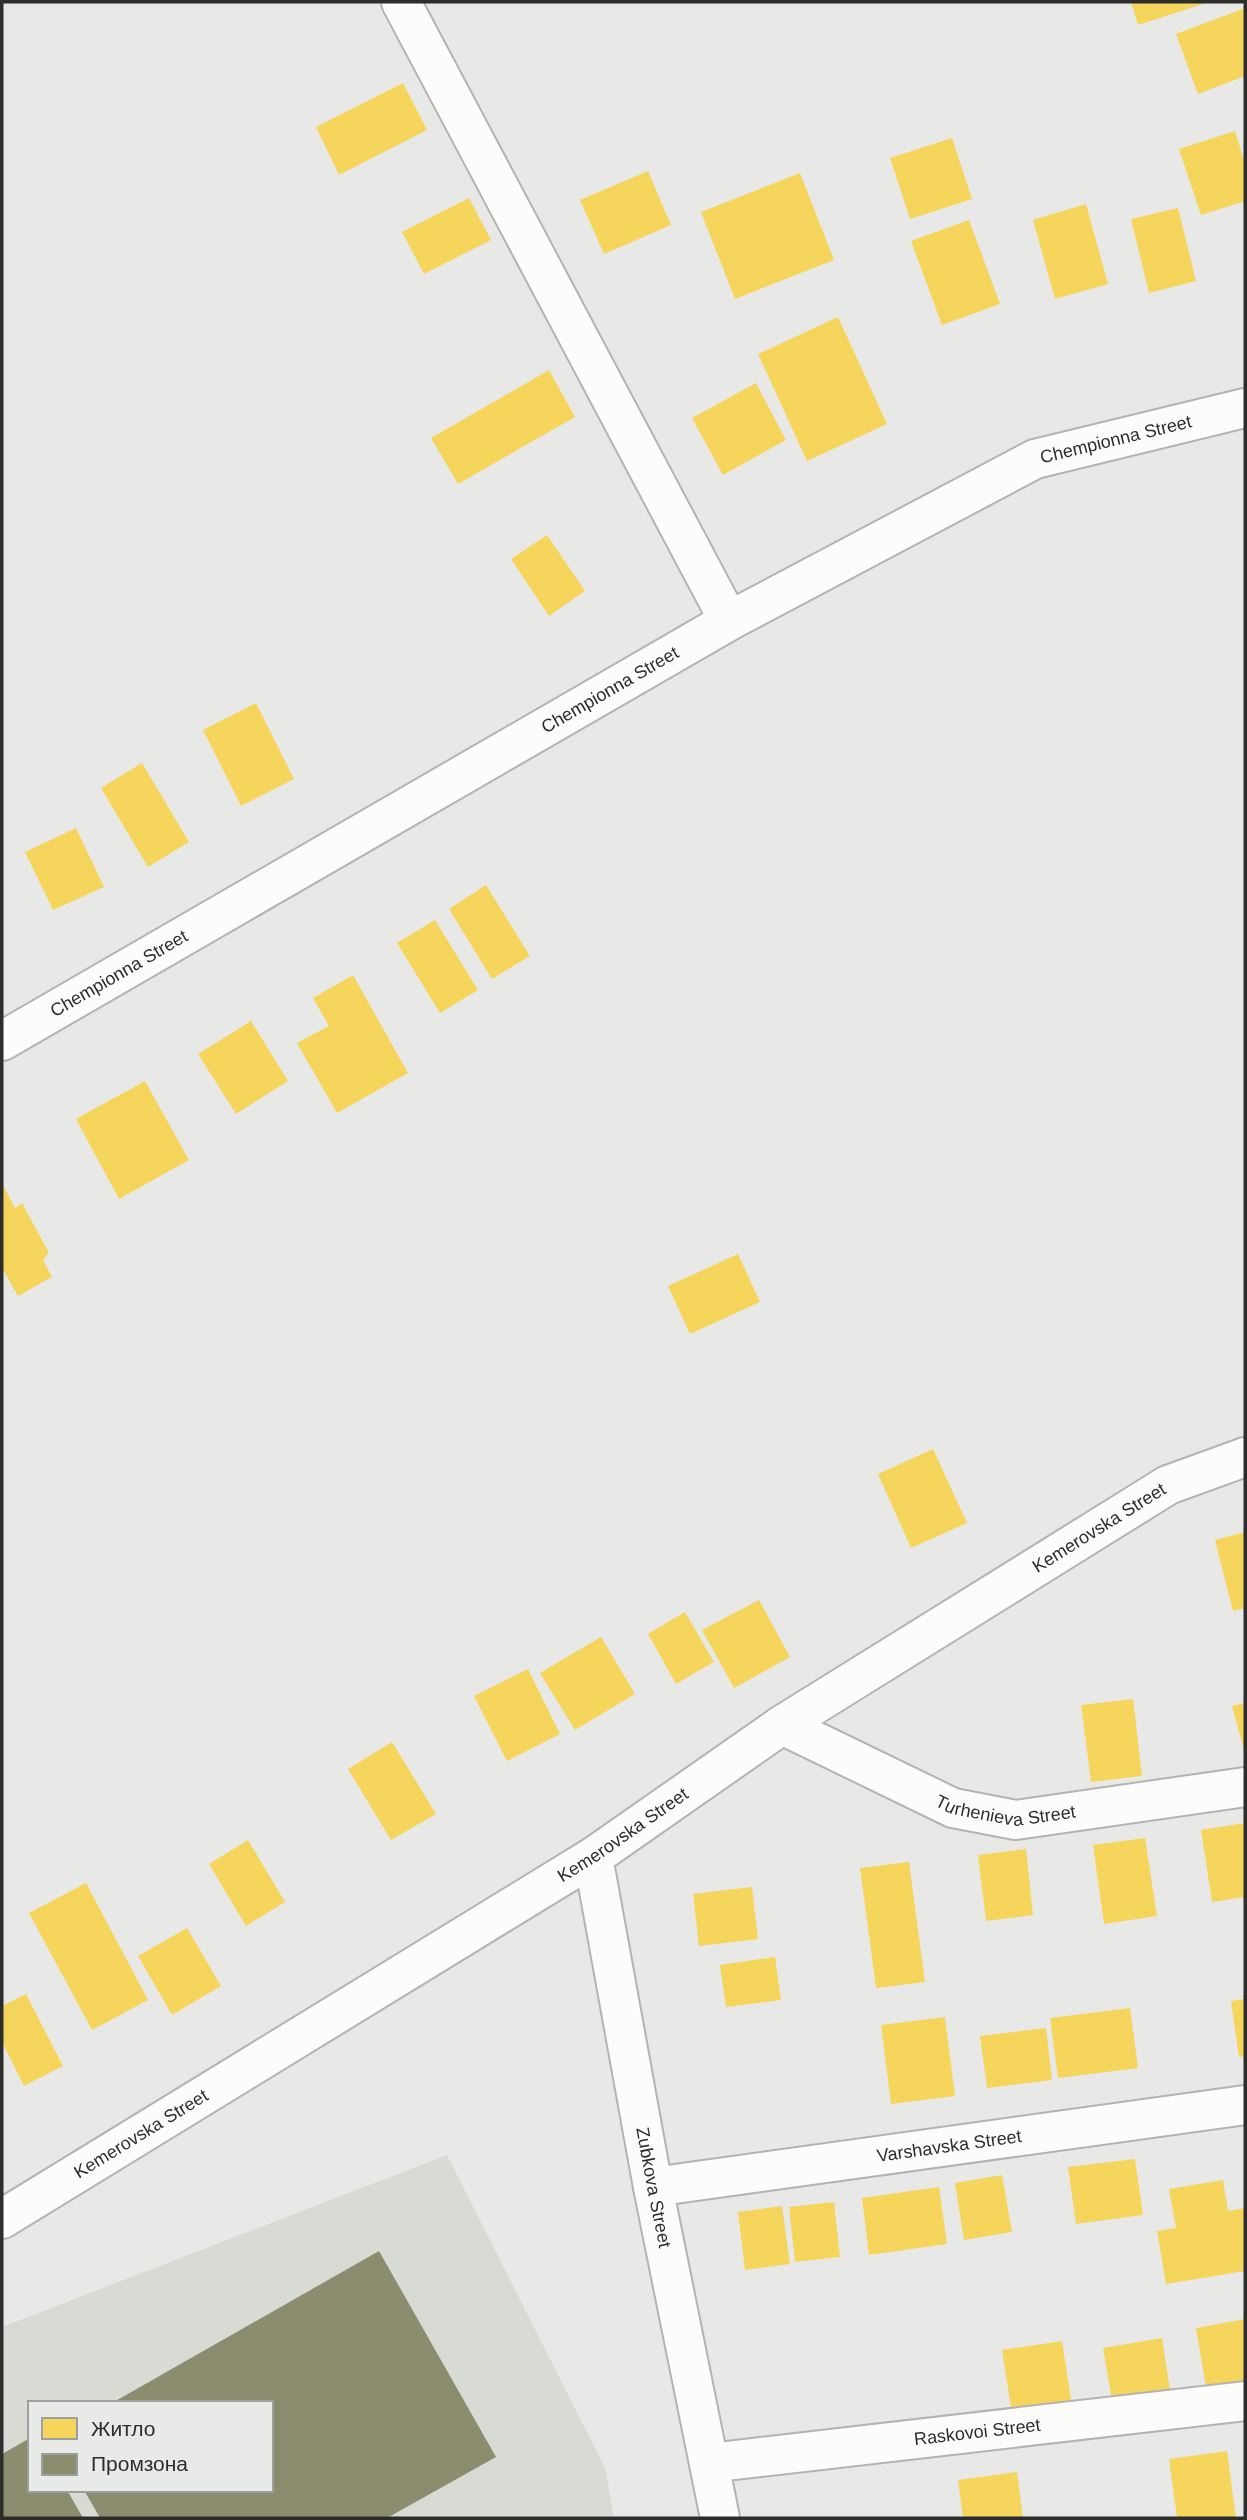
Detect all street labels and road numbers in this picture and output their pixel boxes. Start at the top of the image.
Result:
street label: Chempionna Street [1038,411,1194,467]
street label: Chempionna Street [538,642,682,737]
street label: Chempionna Street [47,926,191,1021]
street label: Kemerovska Street [1029,1479,1169,1577]
street label: Kemerovska Street [554,1784,692,1886]
street label: Turhenieva Street [932,1791,1077,1830]
street label: Kemerovska Street [70,2085,212,2182]
street label: Zubkova Street [632,2126,675,2249]
street label: Varshavska Street [876,2126,1023,2166]
street label: Raskovoi Street [913,2415,1042,2449]

